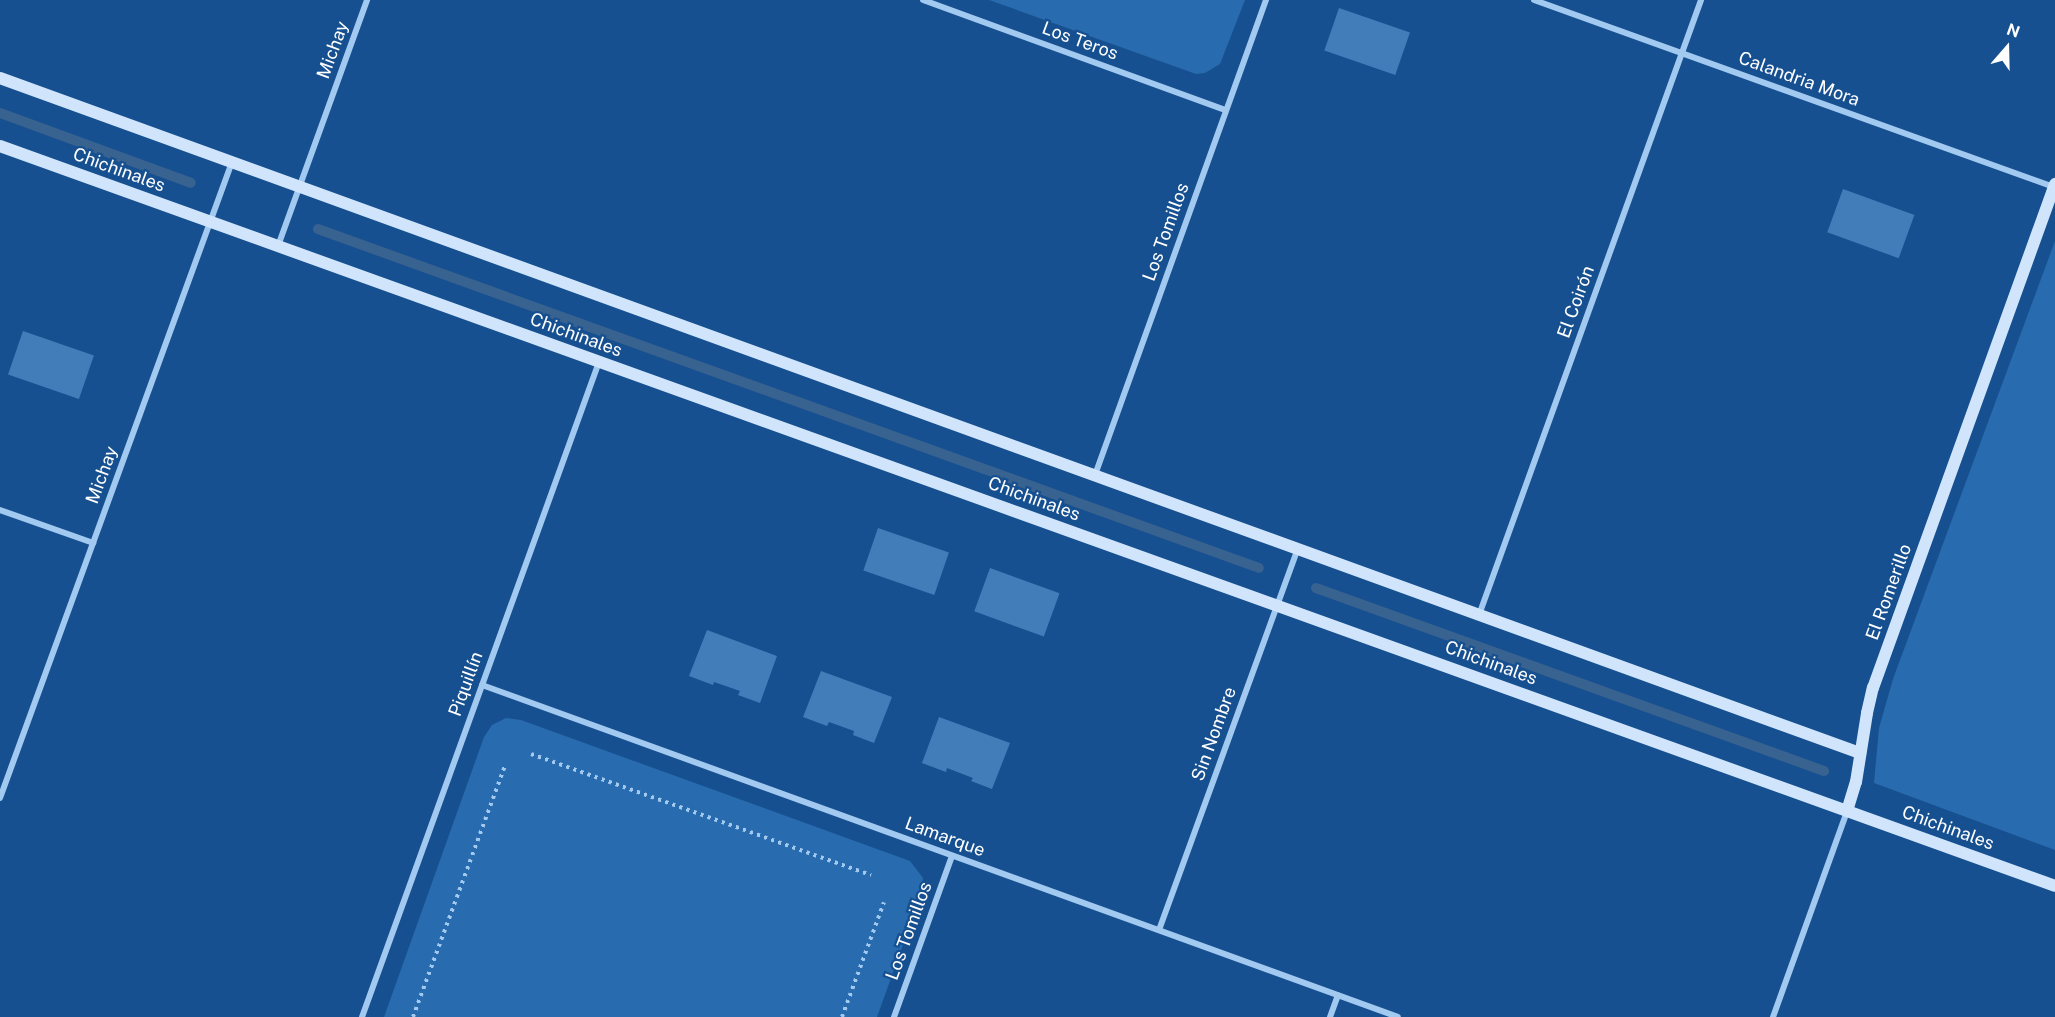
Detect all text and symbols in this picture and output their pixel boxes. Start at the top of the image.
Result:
street label: Los Teros [1039,17,1121,65]
street label: Michay [313,18,353,82]
north arrow [1977,18,2037,78]
text: N [2004,20,2022,42]
street label: Calandria Mora [1736,47,1862,111]
street label: Chichinales [70,143,168,197]
street label: Los Tomillos [1138,180,1194,284]
street label: El Coirón [1553,263,1599,341]
street label: Chichinales [527,308,625,362]
street label: Michay [82,443,122,507]
street label: Chichinales [985,472,1083,526]
street label: El Romerillo [1862,541,1916,643]
street label: Chichinales [1442,636,1540,690]
street label: Piquillín [444,649,488,719]
street label: Sin Nombre [1187,684,1241,784]
street label: Chichinales [1899,801,1997,855]
street label: Lamarque [902,813,988,861]
street label: Los Tomillos [881,879,937,983]

